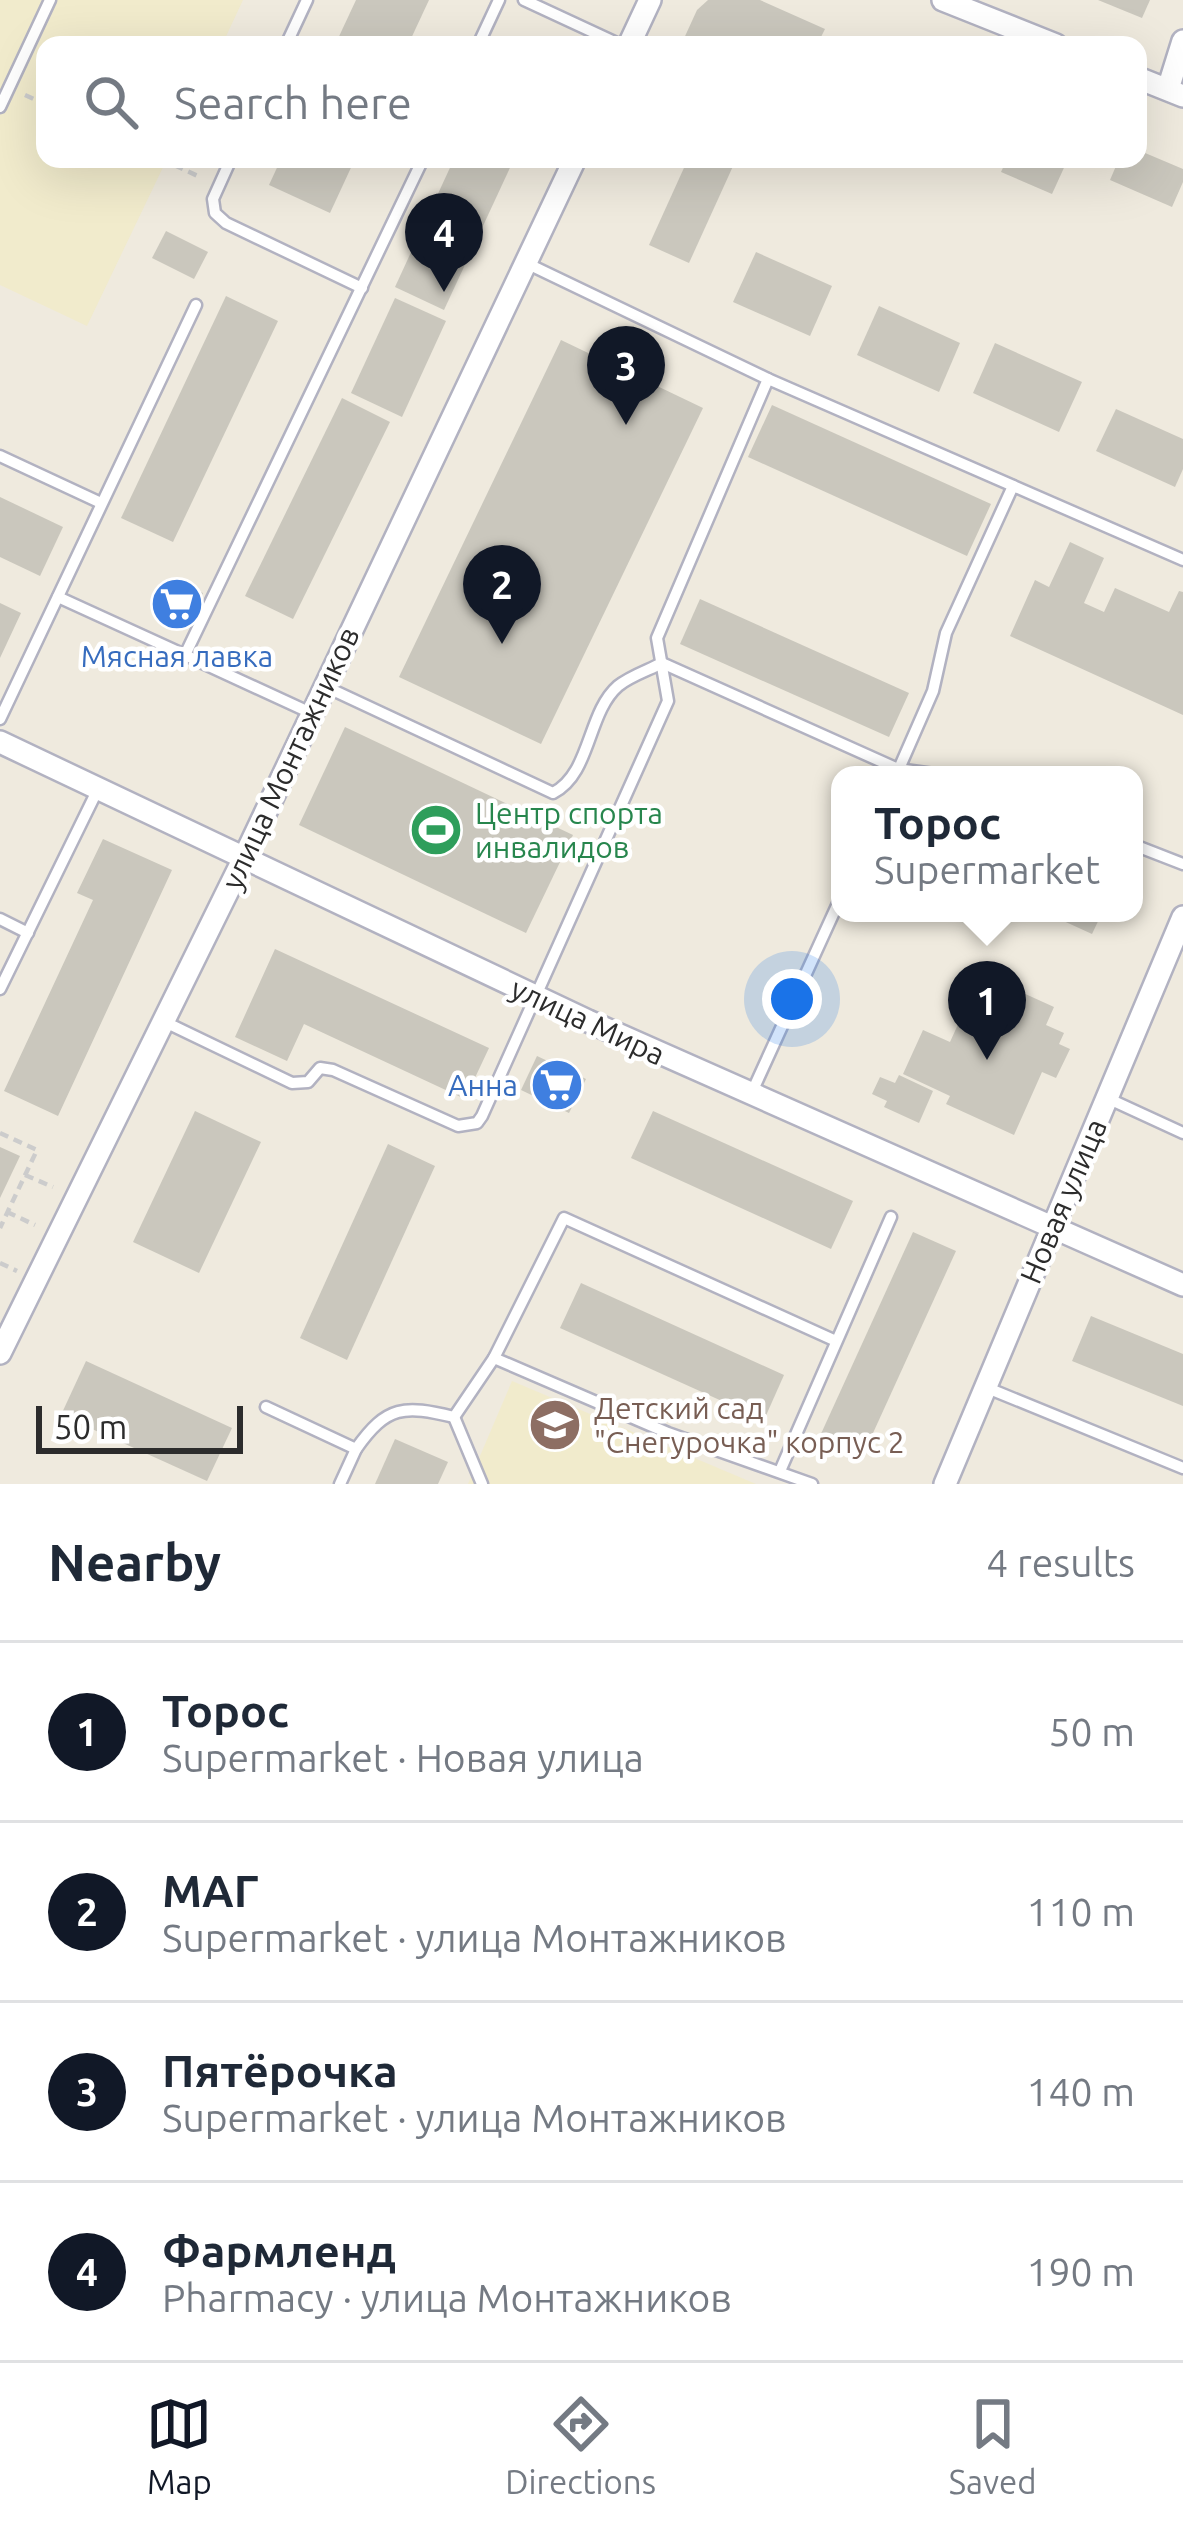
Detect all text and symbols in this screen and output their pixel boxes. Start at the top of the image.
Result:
search box [36,36,1147,168]
icon: search [78,69,144,135]
text: Search here [174,77,412,128]
pin: 4 [405,193,483,292]
pin: 3 [587,326,665,425]
pin: 2 [463,545,541,644]
supermarket icon: Мясная лавка [149,576,205,632]
street label: улица Монтажников [214,622,366,894]
place label: Мясная лавка [81,639,273,673]
popup [831,766,1143,922]
place label: Центр спорта инвалидов [475,796,663,864]
text: Торос [874,797,1001,848]
sports icon: Центр спорта инвалидов [408,802,464,858]
text: Supermarket [874,848,1100,891]
pin: 1 [948,961,1026,1060]
your location [762,969,822,1029]
street label: улица Мира [506,971,670,1071]
supermarket icon: Анна [529,1057,585,1113]
place label: Анна [448,1068,518,1102]
street label: Новая улица [1013,1114,1113,1288]
place label: Детский сад "Снегурочка" корпус 2 [594,1391,905,1459]
school or university icon: Детский сад "Снегурочка" корпус 2 [527,1397,583,1453]
scale bar [36,1400,243,1453]
text: 50 m [54,1408,127,1445]
text: Nearby [48,1533,221,1591]
text: 4 results [986,1541,1135,1584]
text: Торос [162,1685,289,1736]
text: 1 [76,1710,98,1753]
text: 50 m [1048,1710,1135,1753]
text: Supermarket · Новая улица [162,1736,644,1779]
text: МАГ [162,1865,259,1916]
text: 2 [76,1890,98,1933]
text: 110 m [1026,1890,1135,1933]
text: Supermarket · улица Монтажников [162,1916,787,1959]
text: Пятёрочка [162,2045,398,2096]
text: 3 [76,2070,98,2113]
text: 140 m [1026,2070,1135,2113]
text: Supermarket · улица Монтажников [162,2096,787,2139]
text: Фармленд [162,2225,396,2276]
text: 4 [76,2250,98,2293]
text: 190 m [1026,2250,1135,2293]
text: Pharmacy · улица Монтажников [162,2276,732,2319]
tab: Map [146,2391,212,2500]
tab: Directions [505,2391,656,2500]
tab: Saved [949,2391,1037,2500]

